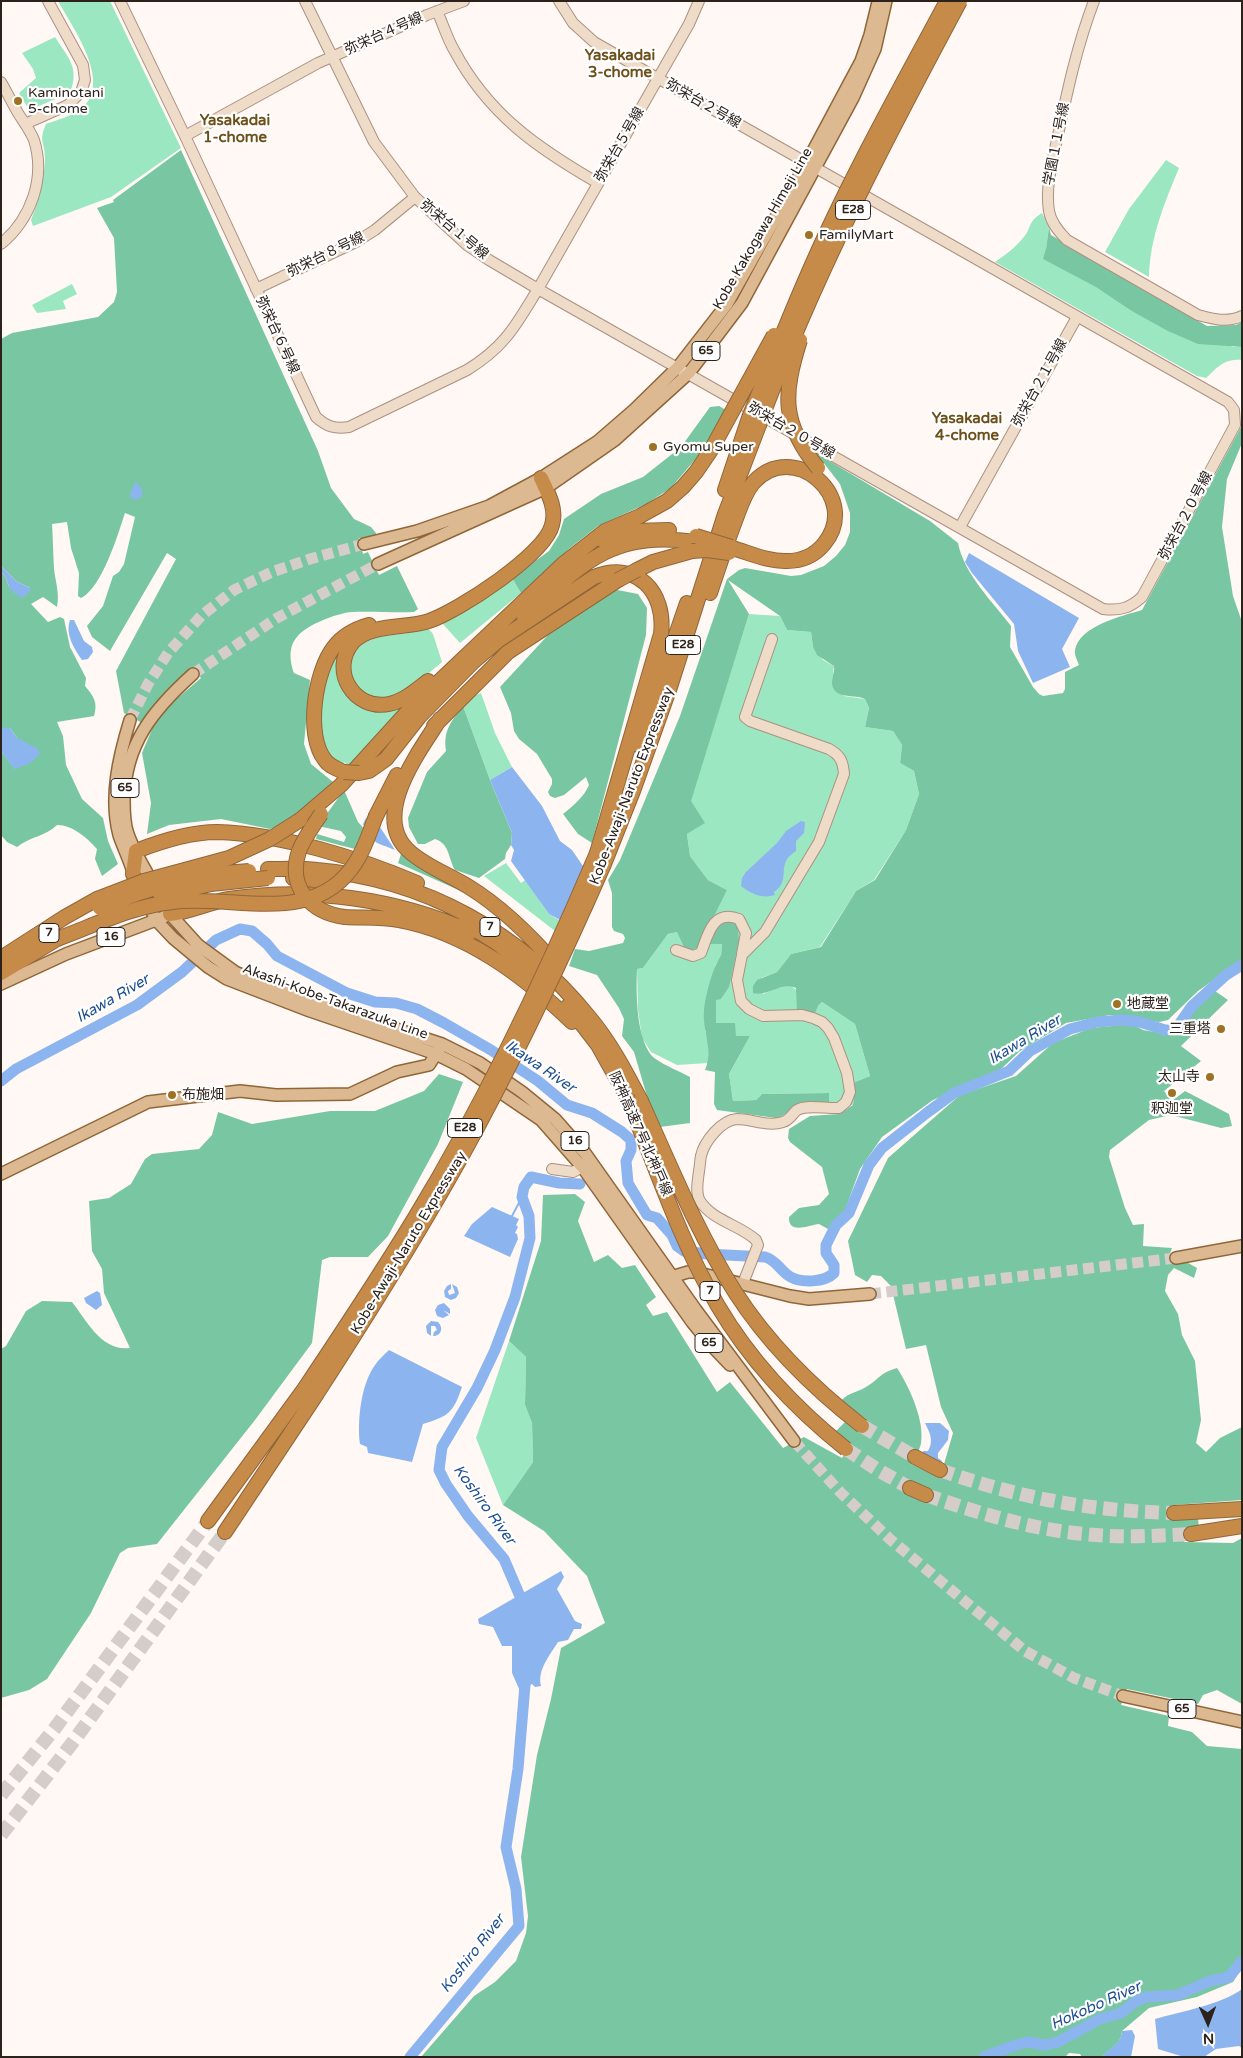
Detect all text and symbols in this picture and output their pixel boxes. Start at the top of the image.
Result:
street label: 弥栄台４号線 [342,9,426,59]
district label: Yasakadai 3-chome [585,47,655,82]
street label: 弥栄台２号線 [662,76,744,132]
place label: Kaminotani 5-chome [28,85,104,118]
marker: Kaminotani 5-chome [12,95,24,107]
street label: 学園１１号線 [1041,101,1073,187]
street label: 弥栄台５号線 [592,104,648,186]
district label: Yasakadai 1-chome [200,112,270,147]
street label: Kobe Kakogawa Himeji Line [710,145,816,313]
street label: 弥栄台１号線 [416,197,492,263]
road number: E28 [836,200,870,220]
place label: FamilyMart [819,227,894,243]
street label: 弥栄台８号線 [285,229,367,281]
marker: FamilyMart [803,229,815,241]
street label: 弥栄台６号線 [252,293,302,377]
street label: 弥栄台２１号線 [1009,336,1071,430]
road number: 65 [692,342,720,361]
street label: 弥栄台２０号線 [744,399,838,463]
district label: Yasakadai 4-chome [932,410,1002,445]
place label: Gyomu Super [663,439,754,455]
marker: Gyomu Super [647,441,659,453]
street label: 弥栄台２０号線 [1156,469,1216,563]
road number: E28 [666,636,700,654]
street label: Kobe-Awaji-Naruto Expressway [586,685,678,887]
road number: 65 [111,778,139,798]
road number: 7 [480,918,500,936]
road number: 7 [39,924,59,942]
road number: 16 [97,928,125,946]
street label: Akashi-Kobe-Takarazuka Line [240,961,430,1043]
water label: Ikawa River [73,971,153,1027]
place label: 地蔵堂 [1127,996,1169,1012]
marker: 地蔵堂 [1111,998,1123,1010]
water label: Ikawa River [986,1011,1064,1069]
place label: 三重塔 [1169,1021,1211,1037]
marker: 三重塔 [1215,1023,1227,1035]
water label: Ikawa River [501,1037,579,1097]
street label: 阪神高速7号北神戸線 [605,1069,675,1199]
place label: 太山寺 [1158,1069,1200,1085]
marker: 太山寺 [1204,1071,1216,1083]
place label: 布施畑 [182,1087,224,1103]
marker: 釈迦堂 [1166,1087,1178,1099]
marker: 布施畑 [166,1089,178,1101]
place label: 釈迦堂 [1151,1101,1193,1117]
road number: E28 [448,1118,482,1138]
road number: 16 [561,1132,589,1150]
street label: Kobe-Awaji-Naruto Expressway [348,1149,470,1337]
road number: 7 [700,1282,720,1300]
road number: 65 [695,1334,723,1352]
water label: Koshiro River [449,1462,519,1548]
road number: 65 [1168,1700,1196,1718]
water label: Koshiro River [437,1911,509,1997]
water label: Hokobo River [1048,1978,1144,2034]
north arrow [1183,1998,1233,2048]
text: N [1203,2030,1214,2047]

